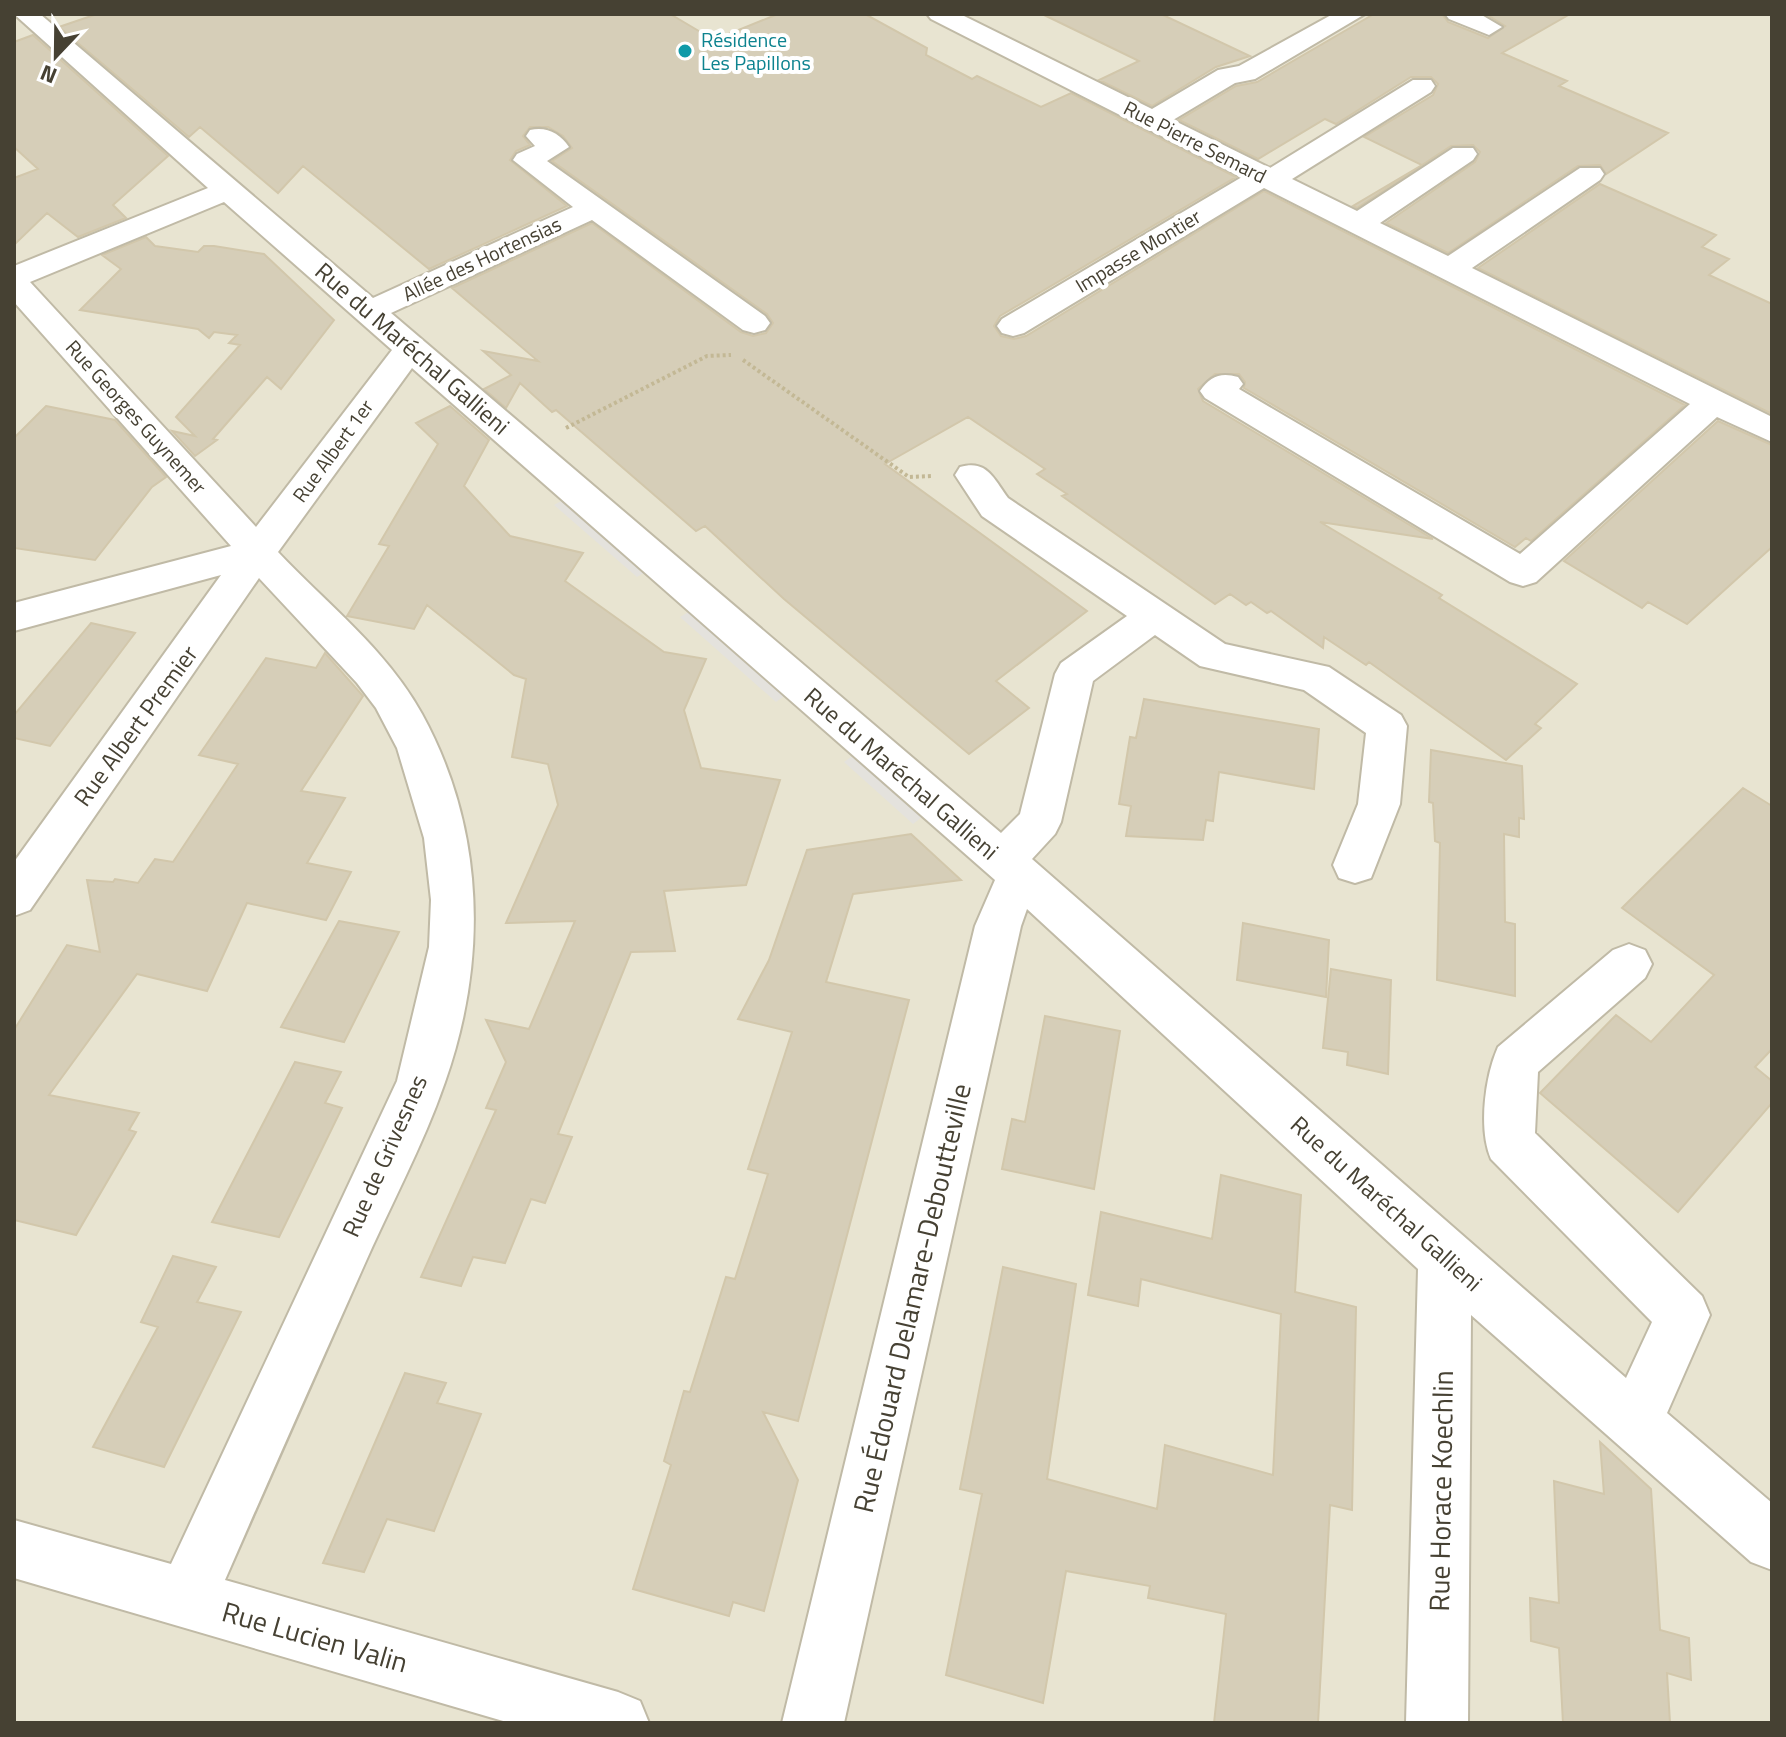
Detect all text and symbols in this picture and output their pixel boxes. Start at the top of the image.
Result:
north arrow [16,16,96,96]
place label: Résidence Les Papillons [701,24,811,78]
marker: Résidence Les Papillons [676,42,694,60]
text: N [35,56,62,93]
street label: Rue Pierre Semard [1118,92,1272,191]
street label: Impasse Montier [1069,201,1207,300]
street label: Allée des Hortensias [397,208,566,309]
street label: Rue du Maréchal Gallieni [307,253,518,443]
street label: Rue Georges Guynemer [58,333,214,501]
street label: Rue Albert 1er [284,393,381,509]
street label: Rue Albert Premier [64,637,206,814]
street label: Rue du Maréchal Gallieni [796,678,1007,868]
street label: Rue de Grivesnes [332,1069,436,1242]
street label: Rue Édouard Delamare-Deboutteville [841,1079,982,1517]
street label: Rue du Maréchal Gallieni [1283,1107,1491,1299]
street label: Rue Horace Koechlin [1417,1370,1464,1612]
street label: Rue Lucien Valin [217,1589,413,1684]

